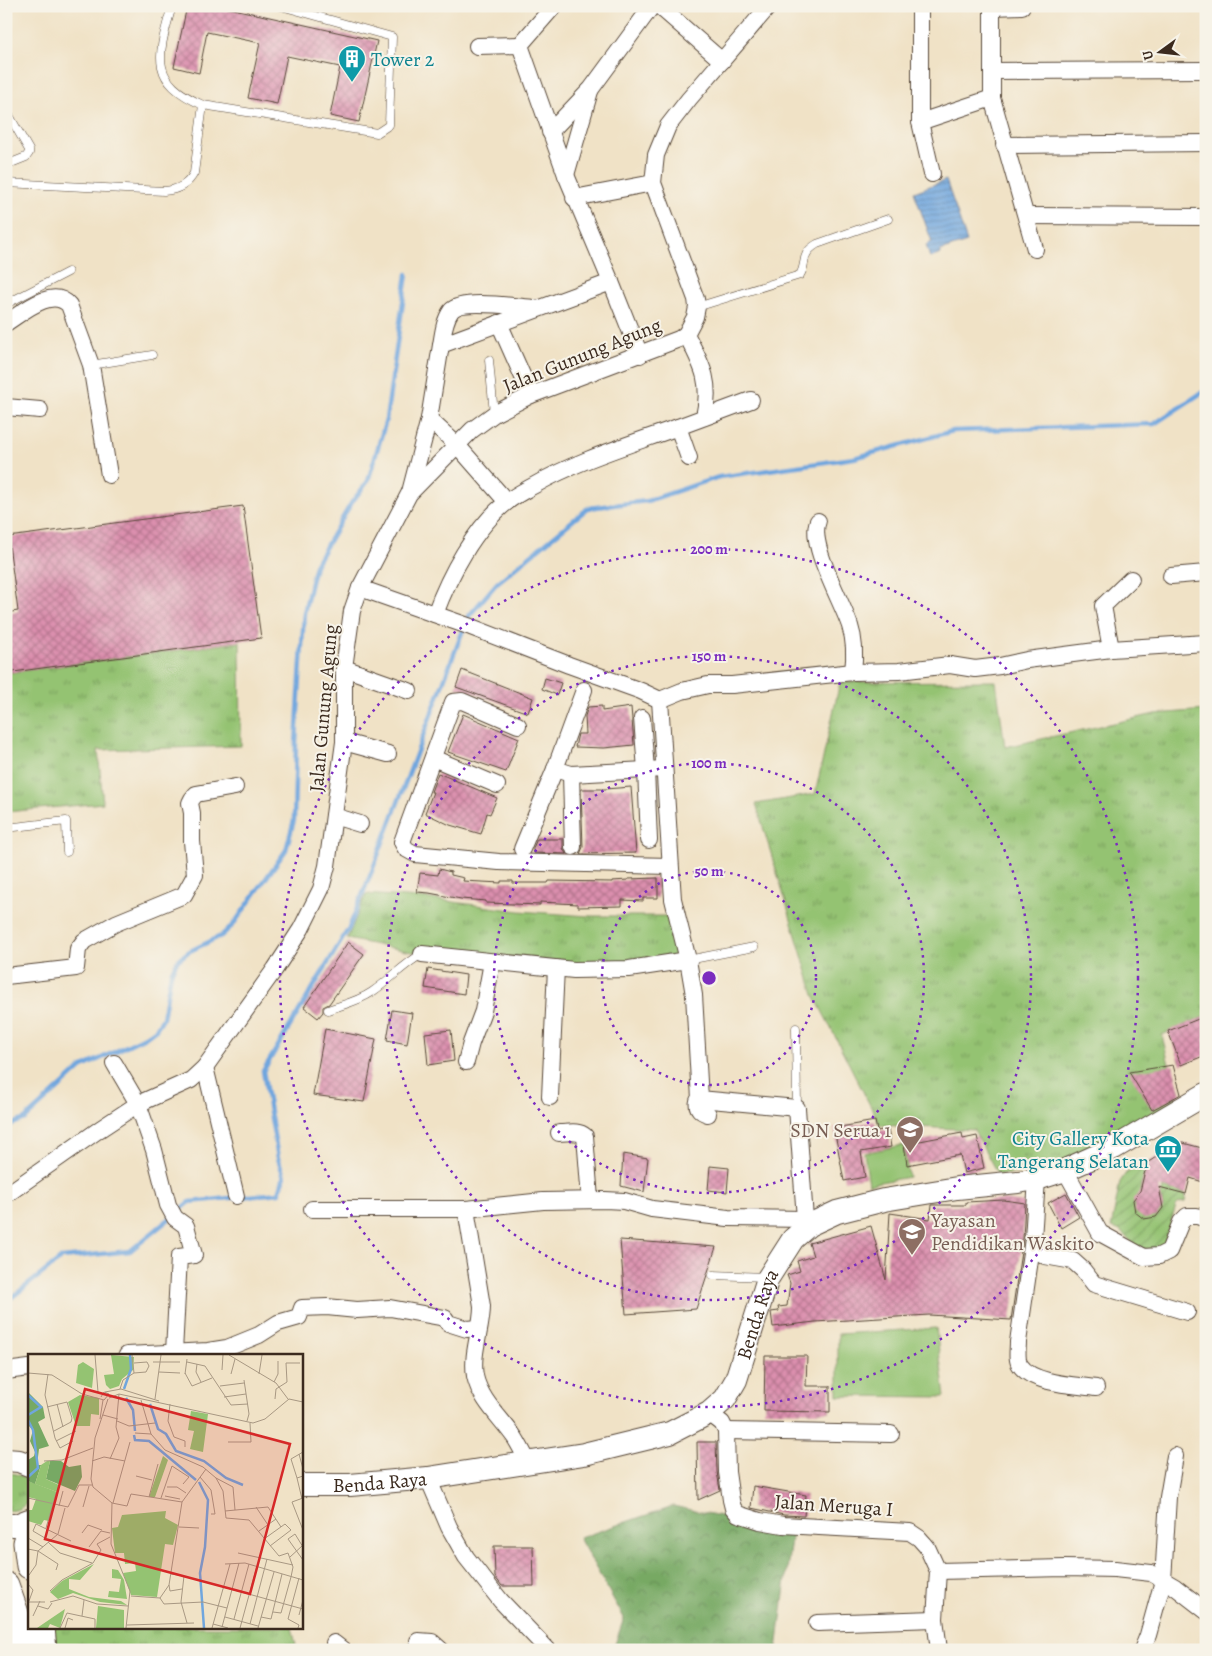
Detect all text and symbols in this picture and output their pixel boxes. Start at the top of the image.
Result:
north arrow [1134,28,1184,78]
building icon: Tower 2 [337,44,367,83]
place label: Tower 2 [371,46,435,73]
text: U [1138,48,1158,62]
street label: Jalan Gunung Agung [499,311,665,400]
text: 200 m [690,539,728,559]
street label: Jalan Gunung Agung [303,623,344,793]
text: 150 m [692,646,727,666]
text: 100 m [691,753,727,773]
text: 50 m [694,861,724,881]
centre of rings [700,969,718,987]
school or university icon: SDN Serua 1 [895,1115,925,1154]
place label: SDN Serua 1 [790,1117,891,1144]
place label: City Gallery Kota Tangerang Selatan [998,1125,1150,1175]
museum icon: City Gallery Kota Tangerang Selatan [1153,1134,1183,1173]
place label: Yayasan Pendidikan Waskito [930,1207,1094,1257]
school or university icon: Yayasan Pendidikan Waskito [897,1217,927,1256]
street label: Benda Raya [730,1262,785,1363]
inset map [28,1354,302,1628]
street label: Benda Raya [333,1465,429,1499]
street label: Jalan Meruga I [774,1488,894,1523]

